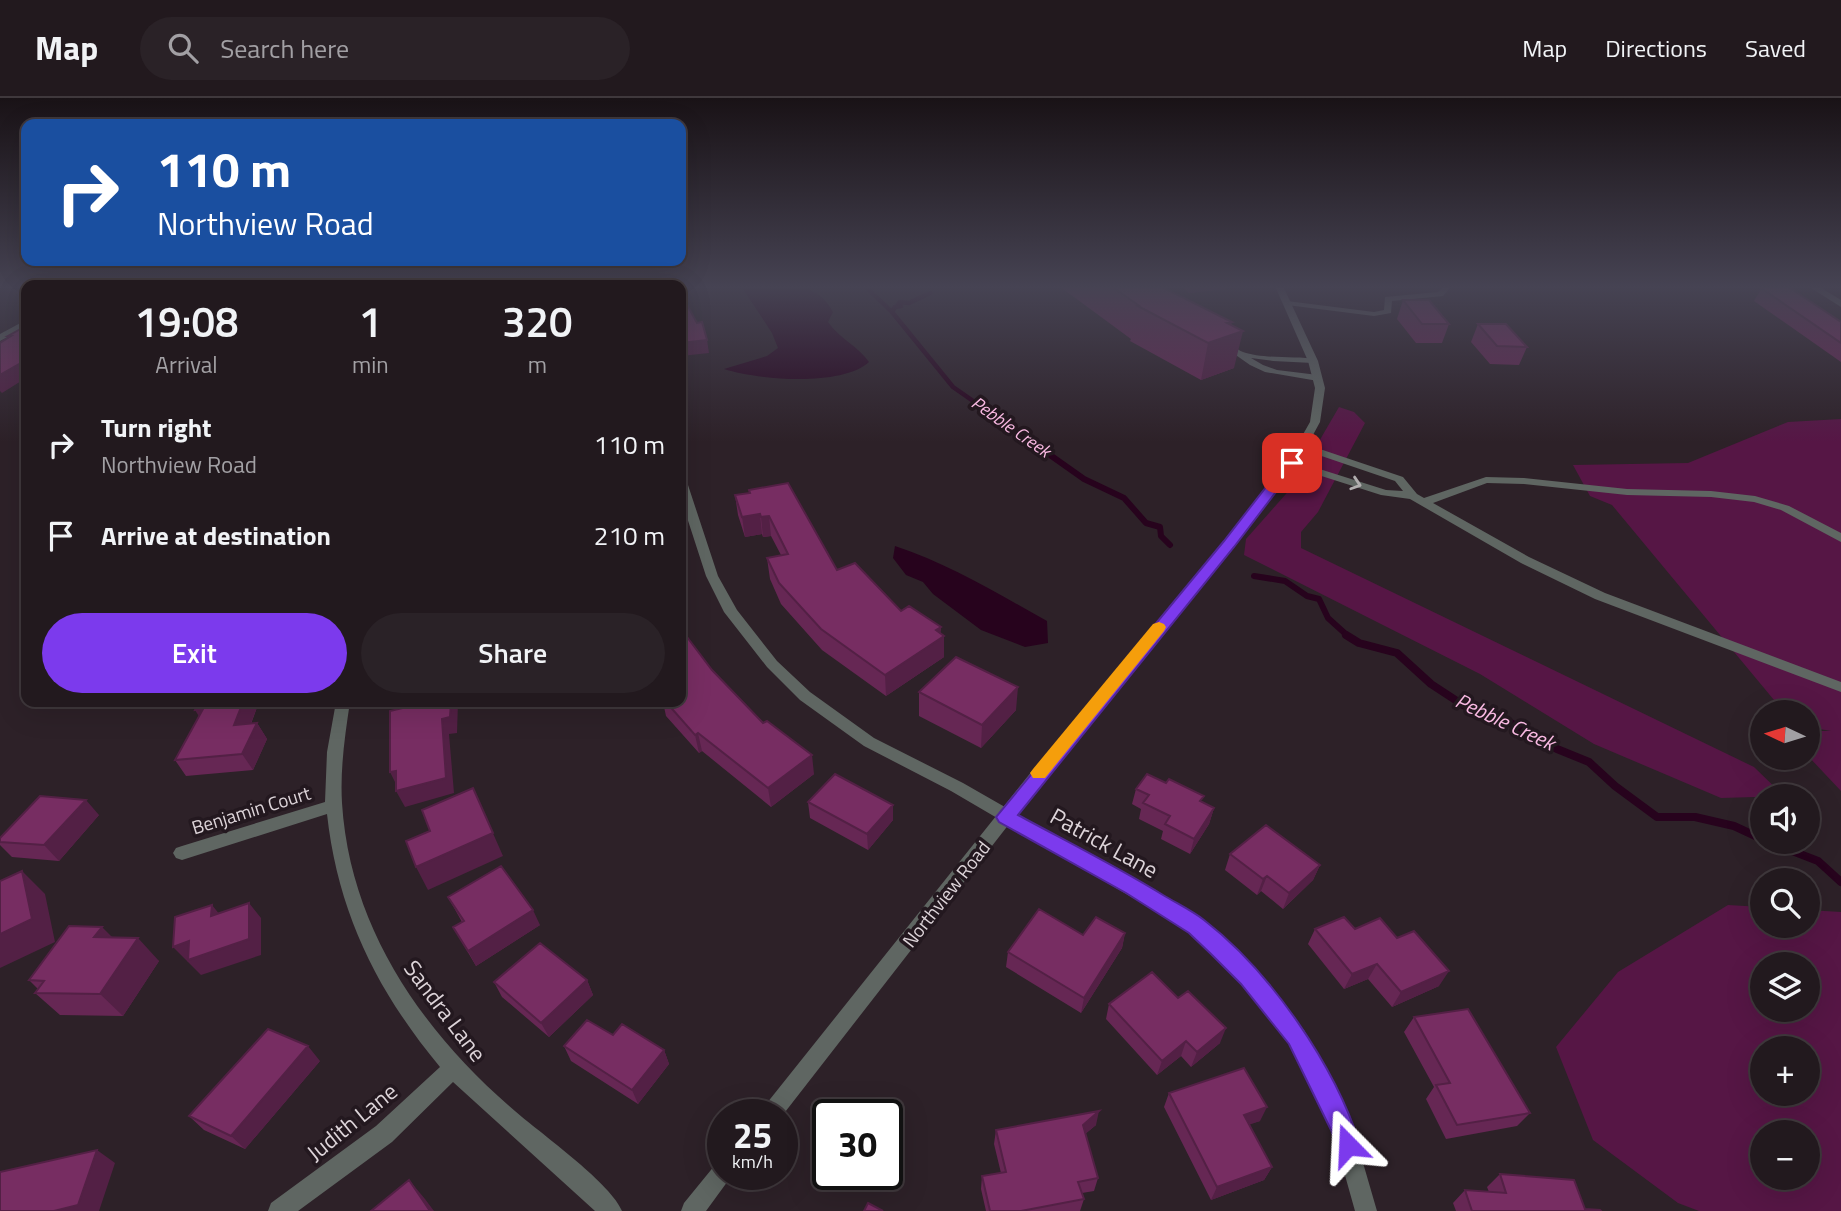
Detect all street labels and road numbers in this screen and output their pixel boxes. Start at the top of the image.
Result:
street label: Benjamin Court [188,778,314,841]
street label: Patrick Lane [1044,798,1165,887]
street label: Northview Road [895,834,997,953]
street label: Sandra Lane [395,952,495,1069]
street label: Judith Lane [299,1074,405,1169]

